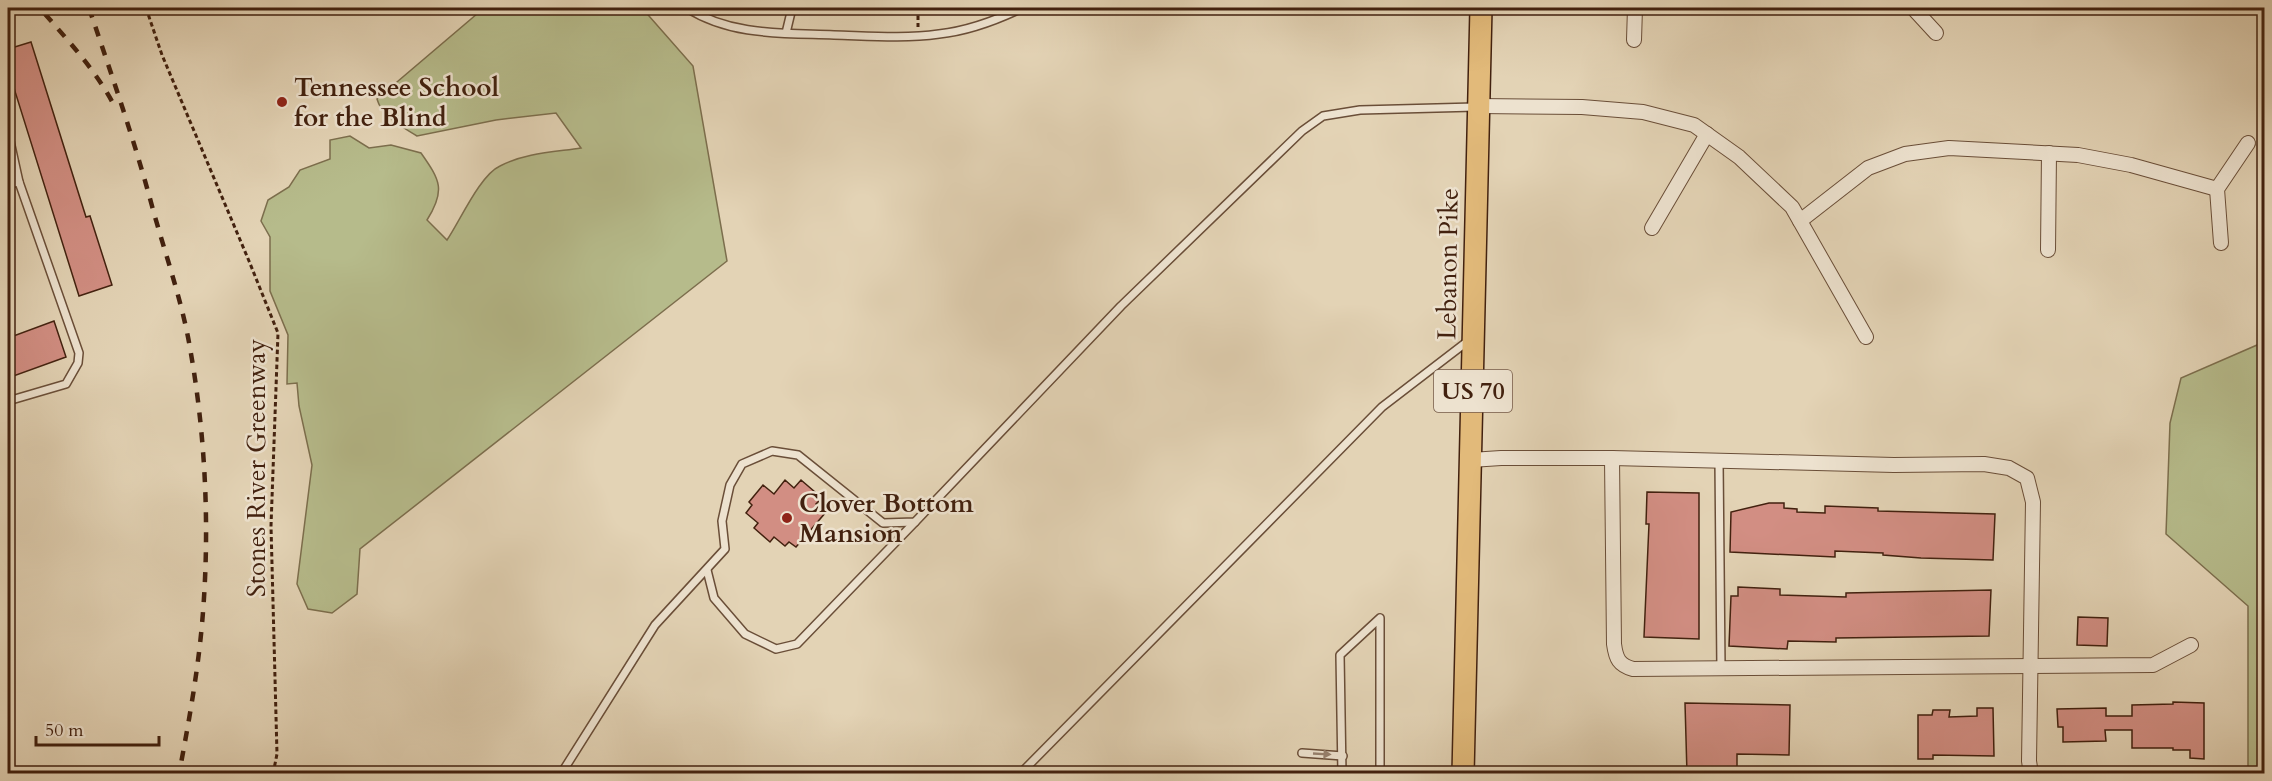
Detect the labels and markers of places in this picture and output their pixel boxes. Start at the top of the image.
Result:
place label: Tennessee School for the Blind [294,70,500,135]
marker: Tennessee School for the Blind [275,95,289,109]
place label: Clover Bottom Mansion [799,486,974,551]
marker: Clover Bottom Mansion [780,511,794,525]

